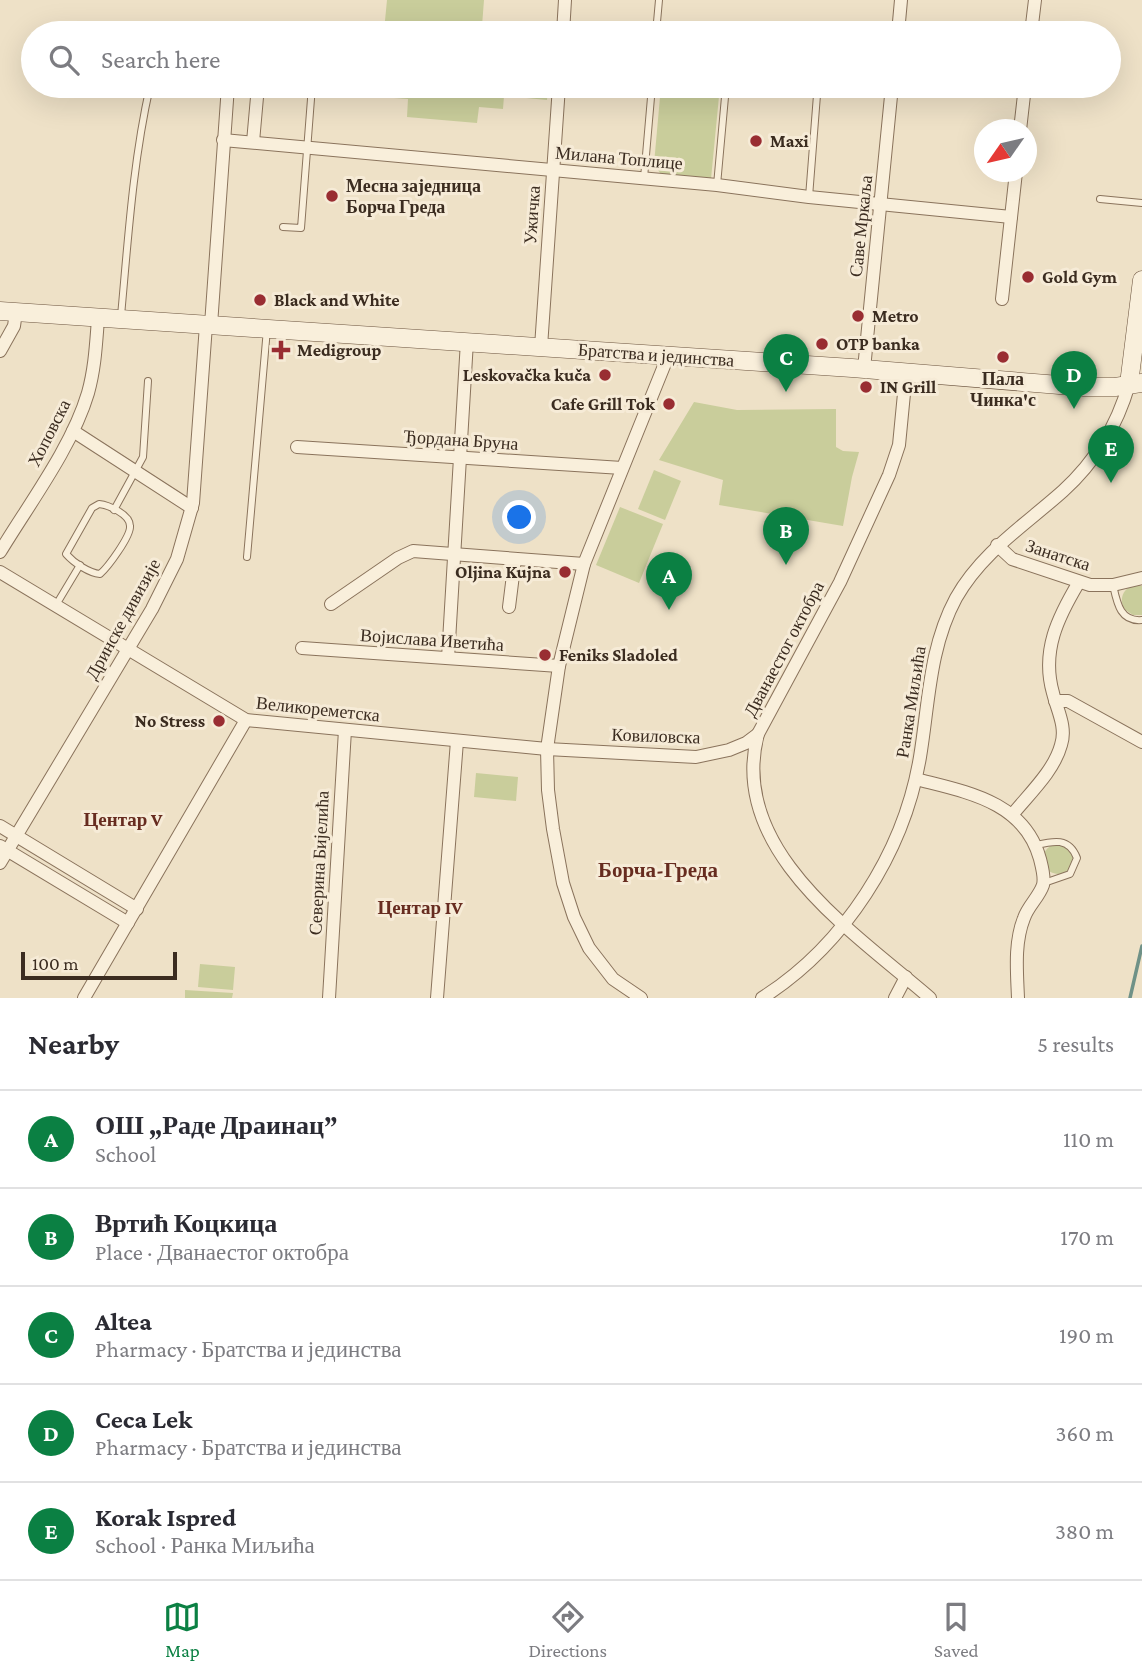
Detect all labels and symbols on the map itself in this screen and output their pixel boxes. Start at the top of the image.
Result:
north arrow [974,119,1037,182]
place label: Maxi [770,131,810,151]
marker: Maxi [748,133,764,149]
street label: Милана Топлице [554,142,684,174]
street label: Саве Мркаља [846,174,876,278]
place label: Месна заједница Борча Греда [346,176,481,217]
street label: Ужичка [520,185,544,245]
marker: Месна заједница Борча Греда [324,188,340,204]
place label: Gold Gym [1042,267,1118,287]
marker: Gold Gym [1020,269,1036,285]
place label: Black and White [274,290,400,310]
marker: Black and White [252,292,268,308]
place label: Metro [872,306,919,326]
marker: Metro [850,308,866,324]
pin: C [763,334,809,392]
place label: OTP banka [836,334,920,354]
marker: OTP banka [814,336,830,352]
marker: Medigroup [271,340,291,360]
place label: Medigroup [297,340,382,360]
street label: Братства и јединства [577,340,735,370]
marker: Пала Чинка'с [995,349,1011,365]
pin: D [1051,351,1097,409]
place label: Leskovačka kuča [463,365,591,385]
marker: Leskovačka kuča [597,367,613,383]
place label: Пала Чинка'с [970,369,1036,410]
place label: IN Grill [880,377,936,397]
marker: IN Grill [858,379,874,395]
place label: Cafe Grill Tok [551,394,655,414]
street label: Хоповска [24,396,74,470]
marker: Cafe Grill Tok [661,396,677,412]
pin: E [1088,425,1134,483]
street label: Ђордана Бруна [403,426,519,454]
your location [502,500,536,534]
pin: B [763,507,809,565]
street label: Занатска [1023,535,1093,575]
pin: A [646,552,692,610]
street label: Дринске дивизије [82,555,164,683]
place label: Oljina Kujna [455,562,551,583]
marker: Oljina Kujna [557,564,573,580]
street label: Дванаестог октобра [740,578,828,720]
street label: Војислава Иветића [359,625,505,655]
place label: Feniks Sladoled [559,645,678,665]
street label: Ранка Миљића [892,645,930,759]
marker: Feniks Sladoled [537,647,553,663]
street label: Великореметска [255,693,381,725]
place label: No Stress [135,711,205,731]
marker: No Stress [211,713,227,729]
street label: Ковиловска [611,724,701,748]
street label: Северина Бијелића [305,790,333,936]
district label: Центар V [84,809,163,830]
district label: Борча-Греда [598,858,718,882]
district label: Центар IV [377,897,463,918]
scale bar [21,949,177,981]

